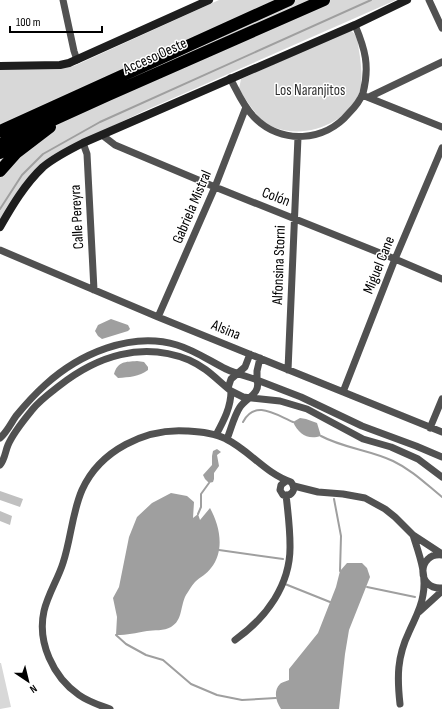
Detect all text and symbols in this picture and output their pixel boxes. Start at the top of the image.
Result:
scale bar [10,8,102,34]
text: 100 m [16,15,41,30]
street label: Acceso Oeste [119,34,190,79]
park label: Los Naranjitos [275,81,345,100]
street label: Gabriela Mistral [168,167,216,247]
street label: Colón [259,183,293,211]
street label: Calle Pereyra [66,184,88,250]
street label: Alfonsina Storni [268,225,290,306]
street label: Miguel Cane [359,233,399,297]
street label: Alsina [208,315,244,344]
north arrow [8,661,48,701]
text: N [27,682,40,696]

